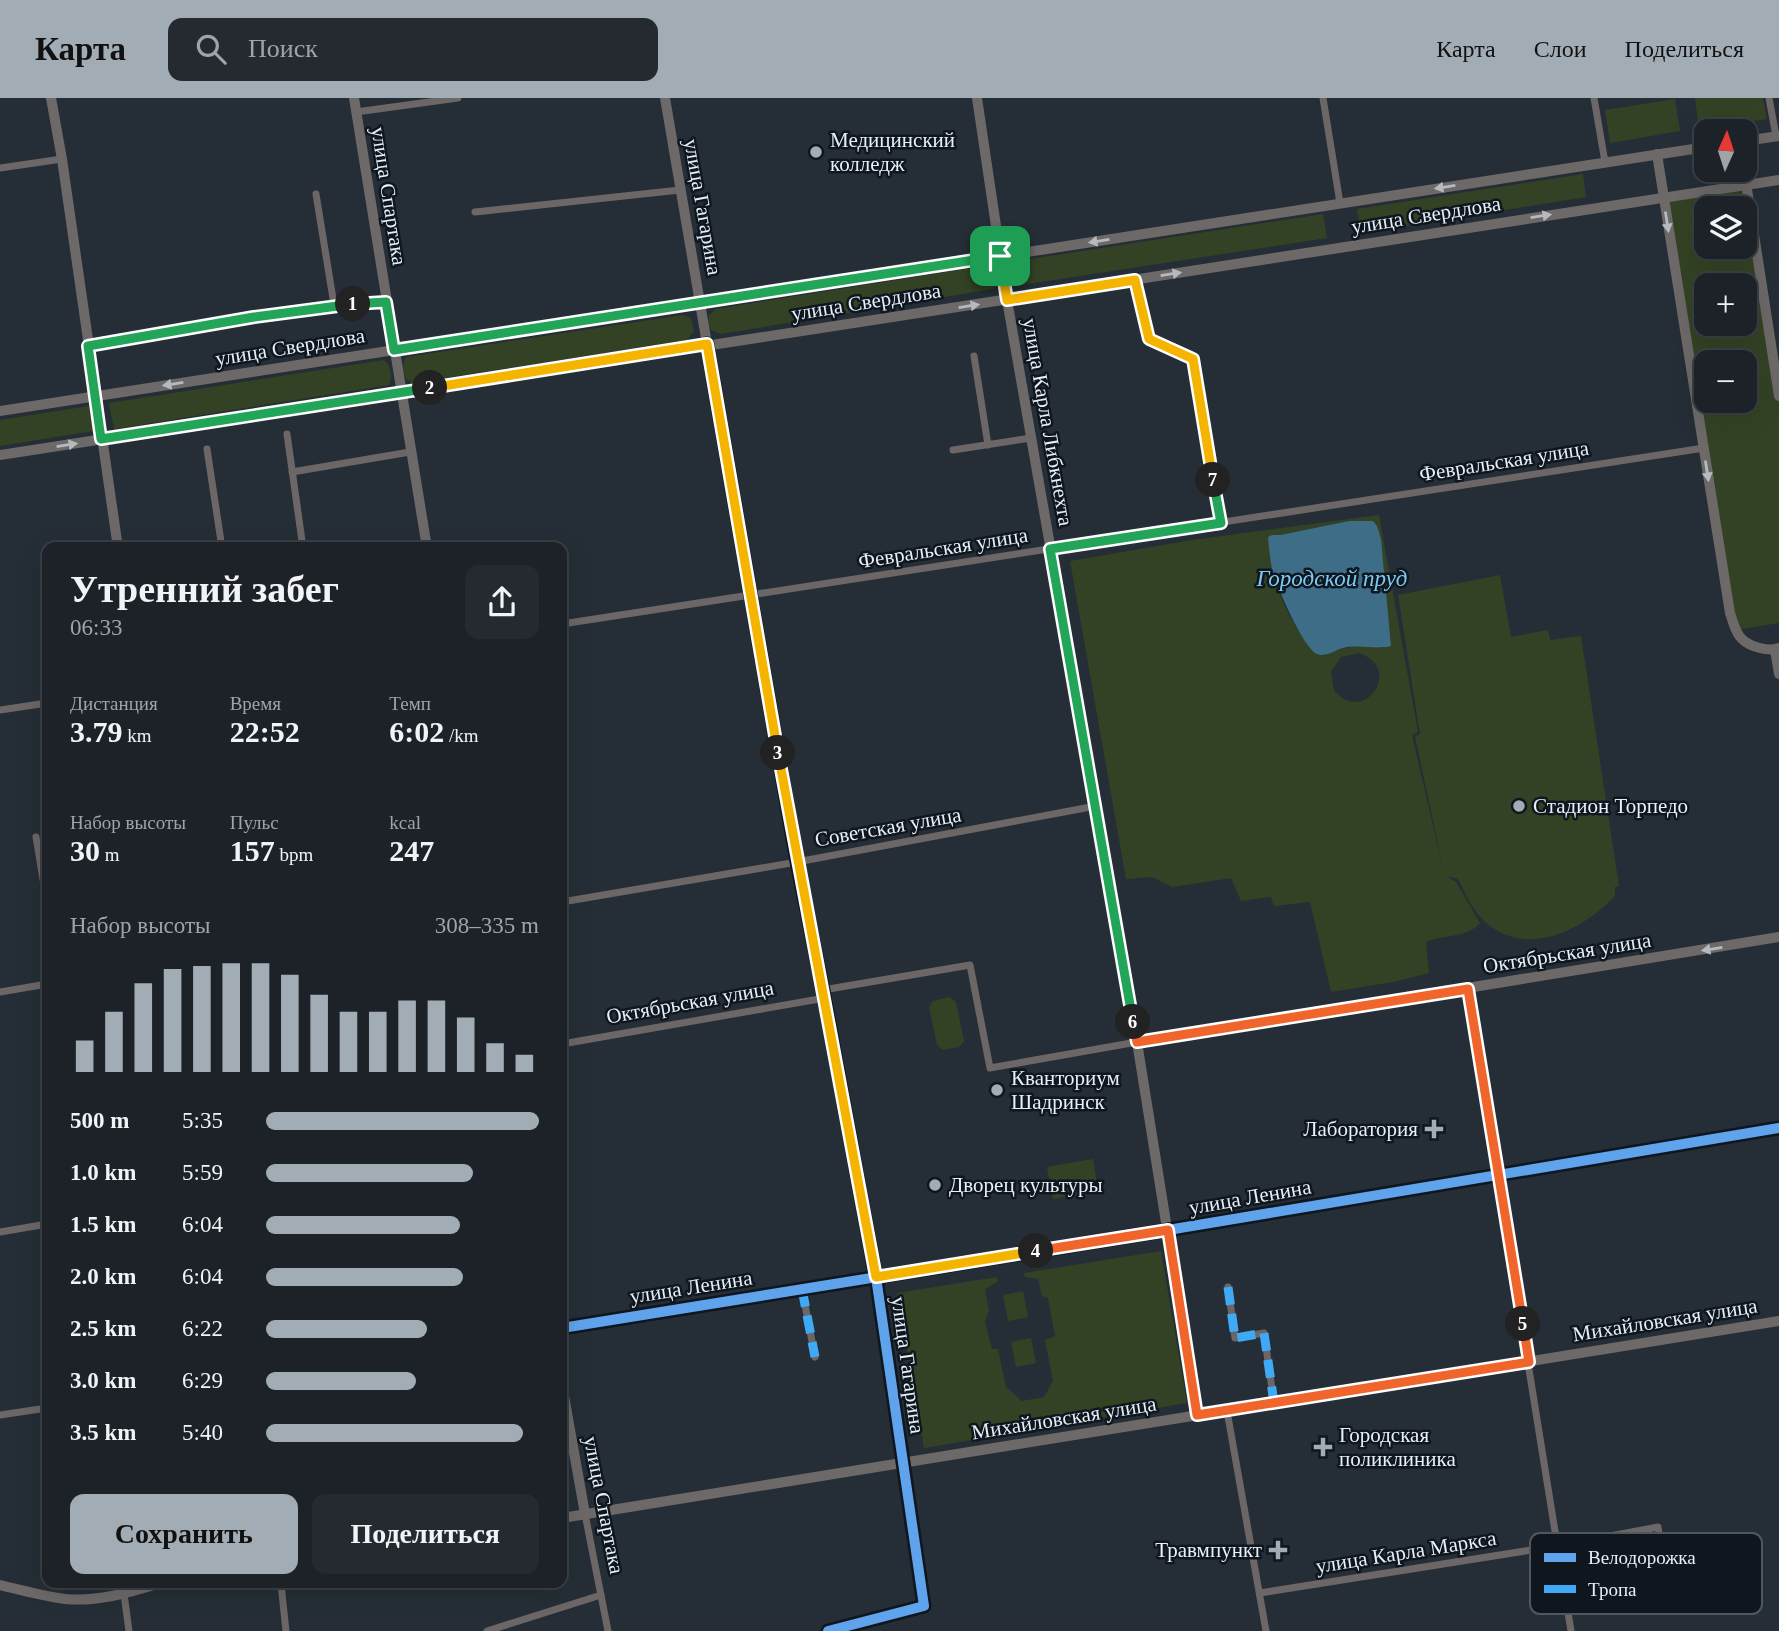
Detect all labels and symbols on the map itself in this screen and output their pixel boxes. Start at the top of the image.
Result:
north arrow [1694,119,1757,182]
street label: улица Спартака [366,125,412,268]
place label: Медицинский колледж [830,128,955,176]
street label: улица Гагарина [679,137,727,278]
marker: Медицинский колледж [808,144,824,160]
one-way arrow [1434,182,1456,193]
street label: улица Свердлова [1350,191,1503,239]
one-way arrow [1531,210,1553,221]
one-way arrow [1662,211,1673,233]
pin [970,226,1030,286]
one-way arrow [1088,236,1110,247]
one-way arrow [1161,268,1183,279]
street label: улица Свердлова [790,278,943,326]
pin: 1 [336,286,370,322]
one-way arrow [958,300,980,311]
street label: улица Карла Либкнехта [1018,316,1078,529]
street label: улица Свердлова [214,323,367,371]
pin: 2 [412,370,448,406]
one-way arrow [162,379,184,390]
street label: Февральская улица [1418,436,1591,486]
one-way arrow [57,439,79,450]
one-way arrow [1702,460,1713,482]
pin: 7 [1196,462,1230,498]
street label: Февральская улица [857,523,1030,573]
water label: Городской пруд [1255,566,1408,591]
pin: 3 [760,736,796,770]
place label: Стадион Торпедо [1533,794,1688,818]
marker: Стадион Торпедо [1511,798,1527,814]
street label: Советская улица [813,802,964,852]
street label: Октябрьская улица [1481,928,1653,978]
one-way arrow [1701,944,1723,955]
street label: Октябрьская улица [604,975,776,1029]
pin: 6 [1116,1004,1150,1040]
place label: Кванториум Шадринск [1011,1066,1120,1114]
marker: Кванториум Шадринск [989,1082,1005,1098]
place label: Лаборатория [1303,1117,1418,1141]
marker: Лаборатория [1424,1119,1444,1139]
place label: Дворец культуры [949,1173,1103,1197]
street label: улица Ленина [1187,1174,1314,1220]
marker: Дворец культуры [927,1177,943,1193]
pin: 4 [1018,1234,1054,1268]
street label: улица Ленина [628,1265,755,1309]
street label: Михайловская улица [1571,1293,1760,1346]
street label: улица Гагарина [886,1295,930,1436]
pin: 5 [1506,1306,1540,1342]
street label: Михайловская улица [970,1391,1159,1444]
place label: Городская поликлиника [1339,1423,1456,1471]
street label: улица Спартака [579,1434,629,1577]
marker: Городская поликлиника [1313,1437,1333,1457]
street label: улица Карла Маркса [1314,1526,1499,1578]
legend [1530,1533,1762,1614]
place label: Травмпункт [1155,1538,1262,1562]
marker: Травмпункт [1268,1540,1288,1560]
text: Велодорожка [1588,1547,1696,1568]
text: Тропа [1588,1579,1637,1600]

